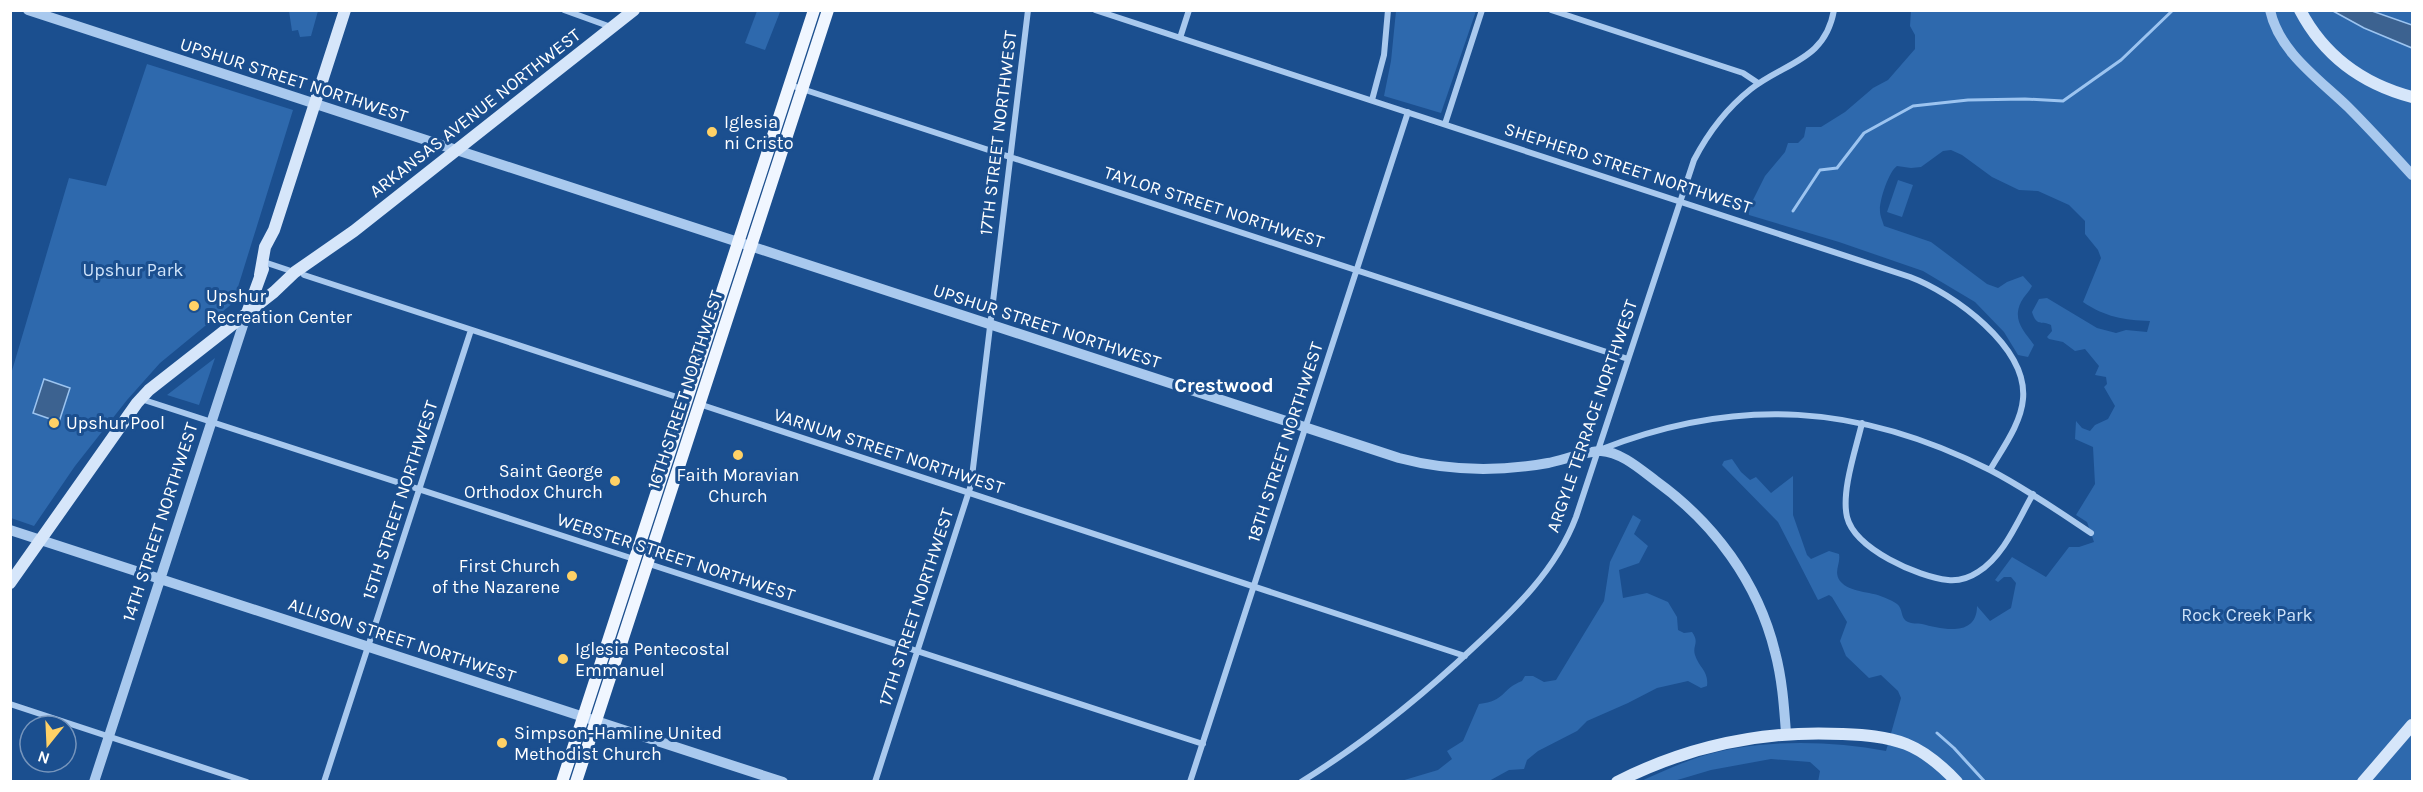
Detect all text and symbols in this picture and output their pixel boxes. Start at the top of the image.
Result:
street label: ARKANSAS AVENUE NORTHWEST [365,24,585,202]
street label: 17TH STREET NORTHWEST [975,29,1021,237]
street label: UPSHUR STREET NORTHWEST [177,33,411,127]
place label: Iglesia ni Cristo [724,111,793,154]
street label: SHEPHERD STREET NORTHWEST [1502,118,1754,218]
marker: Iglesia ni Cristo [705,125,719,139]
street label: TAYLOR STREET NORTHWEST [1101,161,1327,253]
park label: Upshur Park [83,259,183,281]
street label: UPSHUR STREET NORTHWEST [930,279,1164,373]
place label: Upshur Recreation Center [206,285,352,328]
street label: 16TH STREET NORTHWEST [642,288,728,492]
street label: ARGYLE TERRACE NORTHWEST [1542,297,1642,535]
marker: Upshur Recreation Center [187,299,201,313]
street label: 18TH STREET NORTHWEST [1242,339,1328,545]
district label: Crestwood [1174,374,1274,397]
street label: 15TH STREET NORTHWEST [357,398,443,602]
street label: VARNUM STREET NORTHWEST [771,403,1007,499]
place label: Upshur Pool [66,412,165,434]
marker: Upshur Pool [47,416,61,430]
street label: 14TH STREET NORTHWEST [117,420,203,624]
marker: Faith Moravian Church [731,448,745,462]
place label: Saint George Orthodox Church [464,460,603,503]
place label: Faith Moravian Church [677,464,799,507]
marker: Saint George Orthodox Church [608,474,622,488]
street label: 17TH STREET NORTHWEST [874,506,958,708]
street label: WEBSTER STREET NORTHWEST [554,508,798,606]
place label: First Church of the Nazarene [432,555,560,598]
marker: First Church of the Nazarene [565,569,579,583]
street label: ALLISON STREET NORTHWEST [286,593,518,687]
park label: Rock Creek Park [2181,604,2313,626]
place label: Iglesia Pentecostal Emmanuel [575,638,730,681]
marker: Iglesia Pentecostal Emmanuel [556,652,570,666]
north arrow [18,714,78,774]
place label: Simpson-Hamline United Methodist Church [514,722,722,765]
marker: Simpson-Hamline United Methodist Church [495,736,509,750]
text: N [35,747,52,769]

